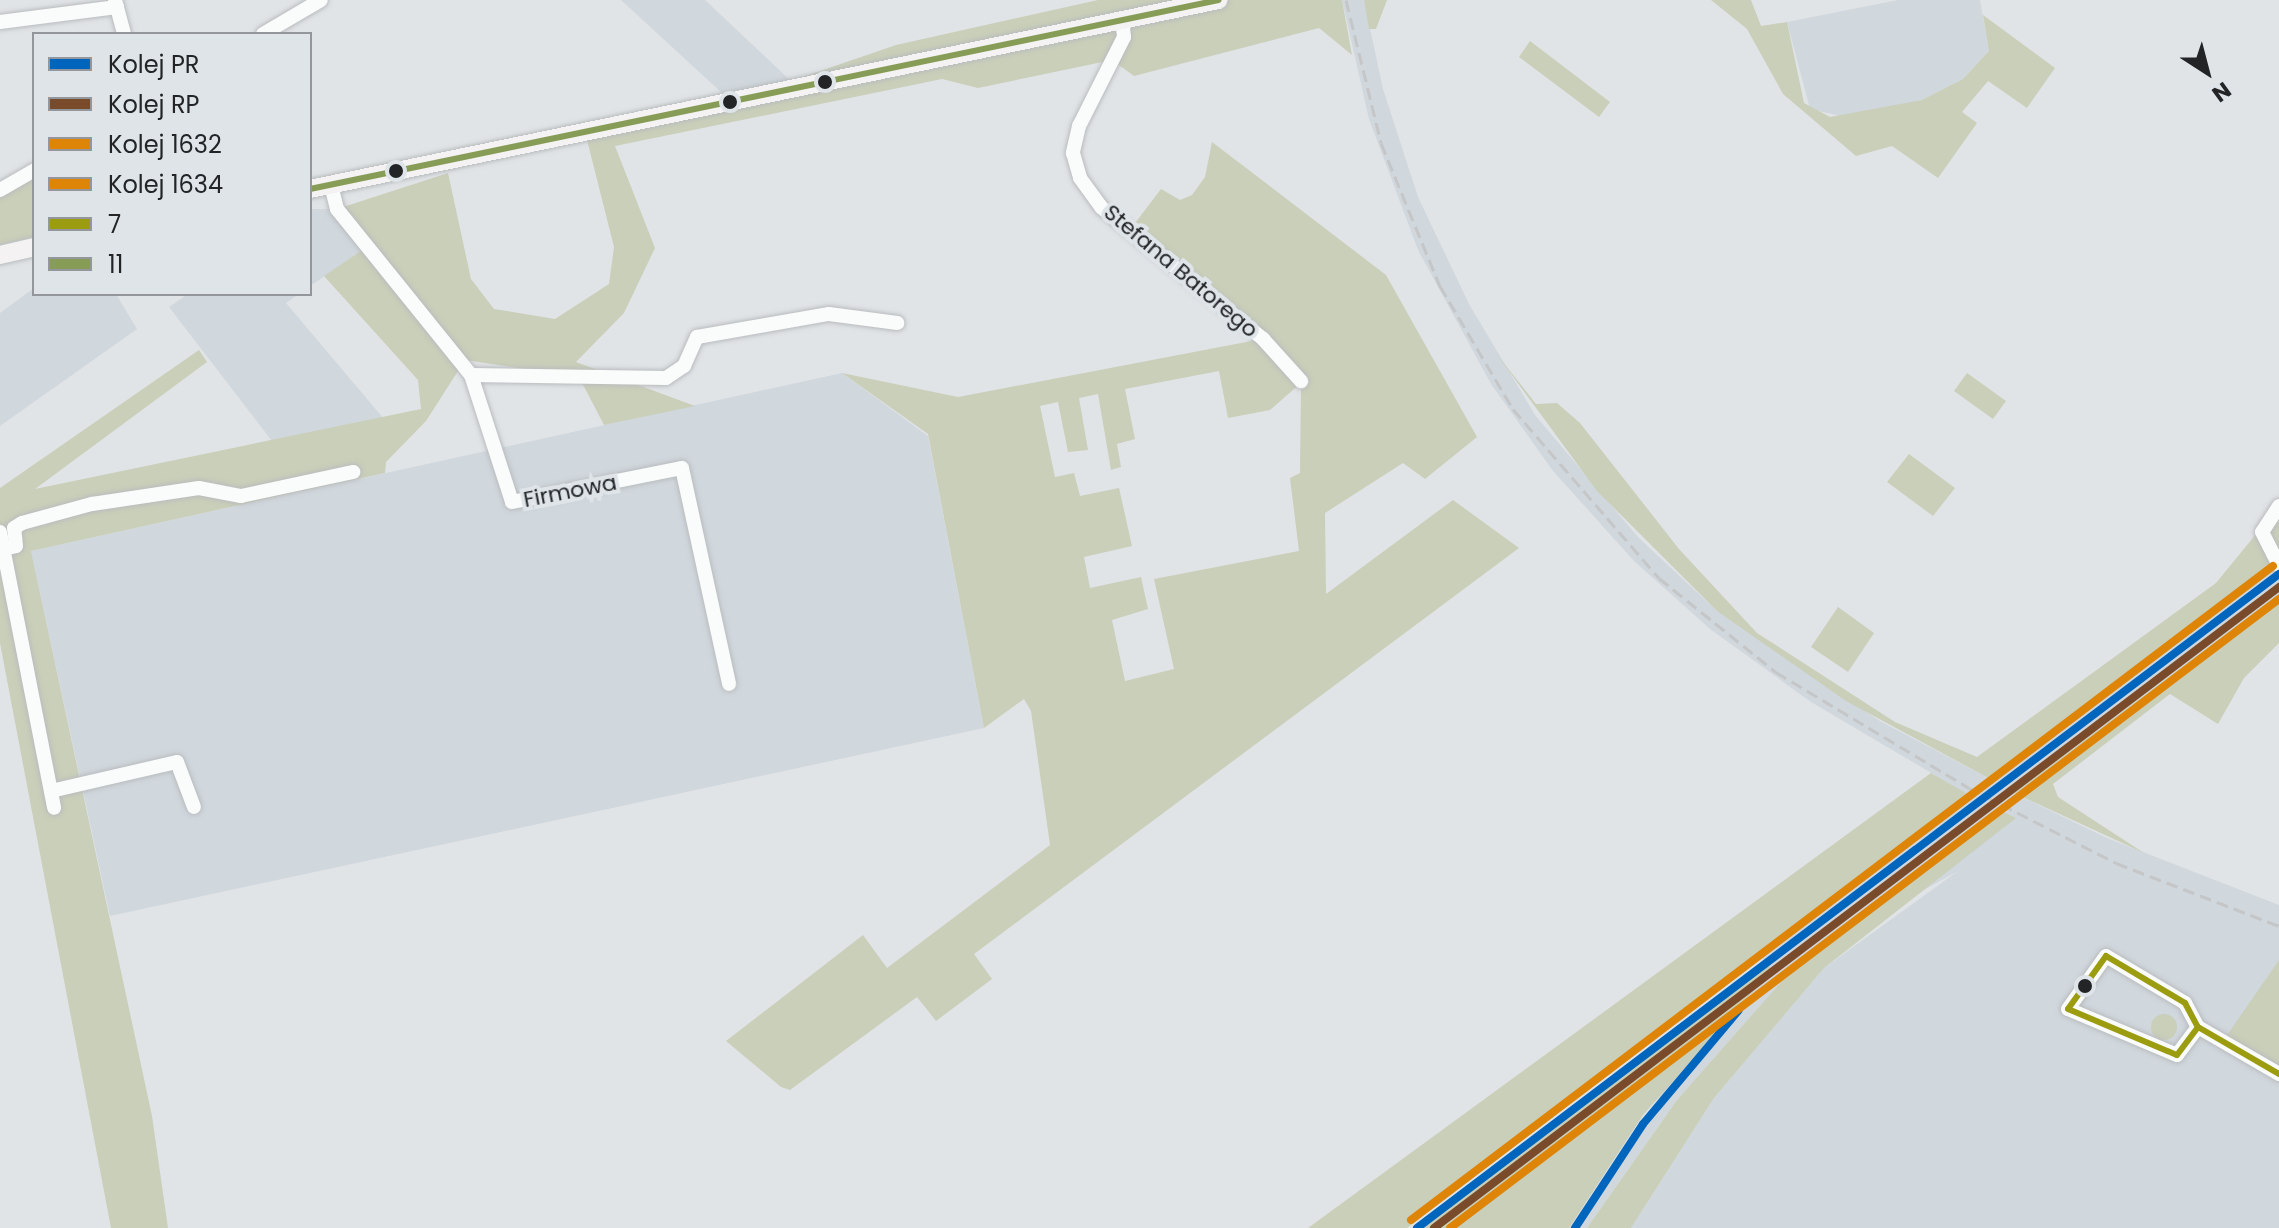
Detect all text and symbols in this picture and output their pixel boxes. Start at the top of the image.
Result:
legend [32,32,312,296]
north arrow [2167,32,2247,112]
text: Kolej PR [108,48,199,81]
unlabelled marker [817,74,833,90]
text: N [2206,74,2237,109]
text: Kolej RP [108,88,199,121]
unlabelled marker [722,94,738,110]
text: Kolej 1632 [108,128,222,161]
unlabelled marker [388,163,404,179]
text: Kolej 1634 [108,168,223,201]
street label: Stefana Batorego [1099,199,1263,343]
text: 7 [108,208,121,241]
text: 11 [108,248,123,281]
street label: Firmowa [521,469,619,513]
unlabelled marker [2077,978,2093,994]

